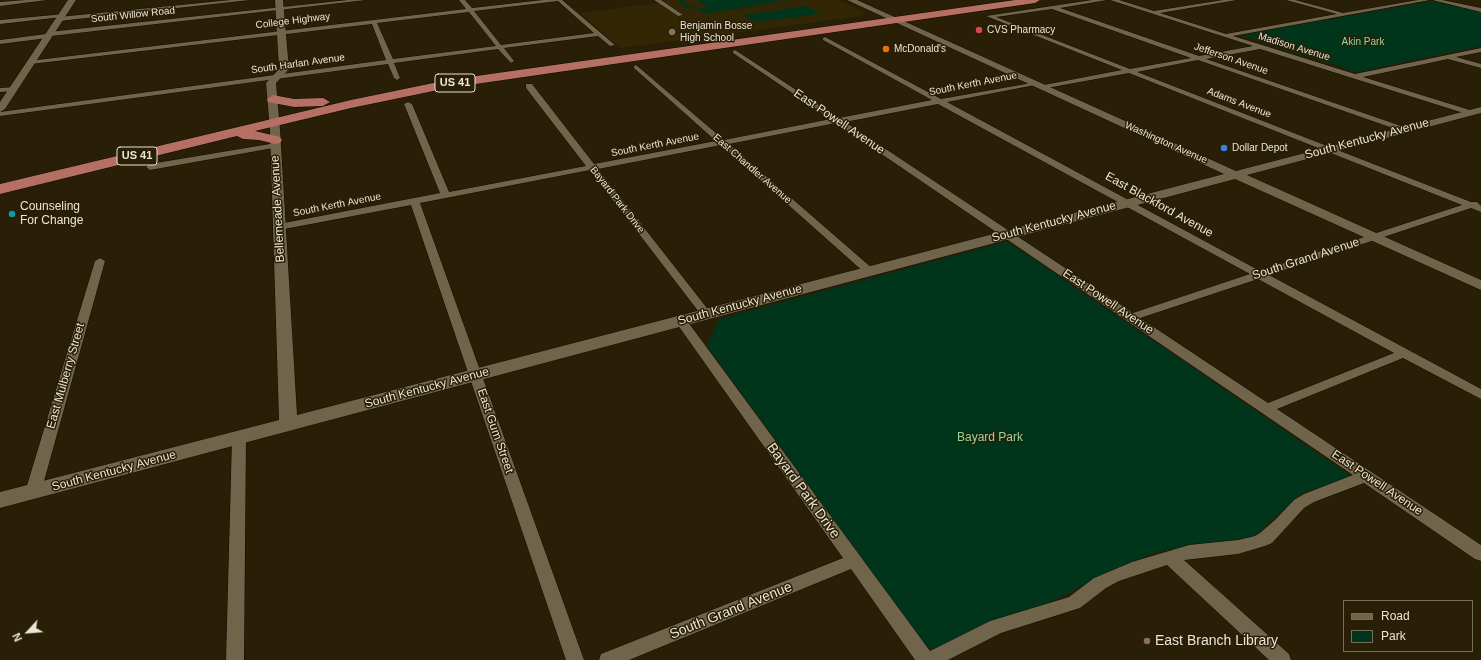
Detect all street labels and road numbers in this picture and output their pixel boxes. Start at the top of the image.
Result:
street label: South Willow Road [90,5,176,25]
street label: College Highway [255,10,331,32]
street label: Madison Avenue [1257,30,1331,64]
street label: Jefferson Avenue [1192,41,1270,77]
street label: South Harlan Avenue [250,51,346,77]
street label: South Kerth Avenue [928,70,1018,98]
road number: US 41 [435,74,475,92]
street label: Adams Avenue [1205,85,1273,121]
street label: East Powell Avenue [791,86,887,158]
street label: South Kentucky Avenue [1303,115,1431,163]
street label: Washington Avenue [1123,119,1209,167]
street label: South Kerth Avenue [610,131,700,159]
street label: East Chandler Avenue [710,132,794,206]
road number: US 41 [117,147,157,165]
street label: Bellemeade Avenue [268,155,288,263]
street label: Bayard Park Drive [587,164,647,236]
street label: East Blackford Avenue [1103,169,1215,241]
street label: South Kerth Avenue [292,191,382,219]
street label: South Kentucky Avenue [990,198,1118,246]
street label: South Grand Avenue [1251,235,1361,283]
street label: East Powell Avenue [1060,266,1156,338]
street label: South Kentucky Avenue [676,281,804,329]
street label: East Mulberry Street [44,321,88,431]
street label: South Kentucky Avenue [363,364,491,412]
street label: East Gum Street [474,387,516,475]
street label: Bayard Park Drive [763,440,843,542]
street label: South Kentucky Avenue [50,447,178,495]
street label: East Powell Avenue [1329,447,1425,519]
street label: South Grand Avenue [667,579,795,643]

